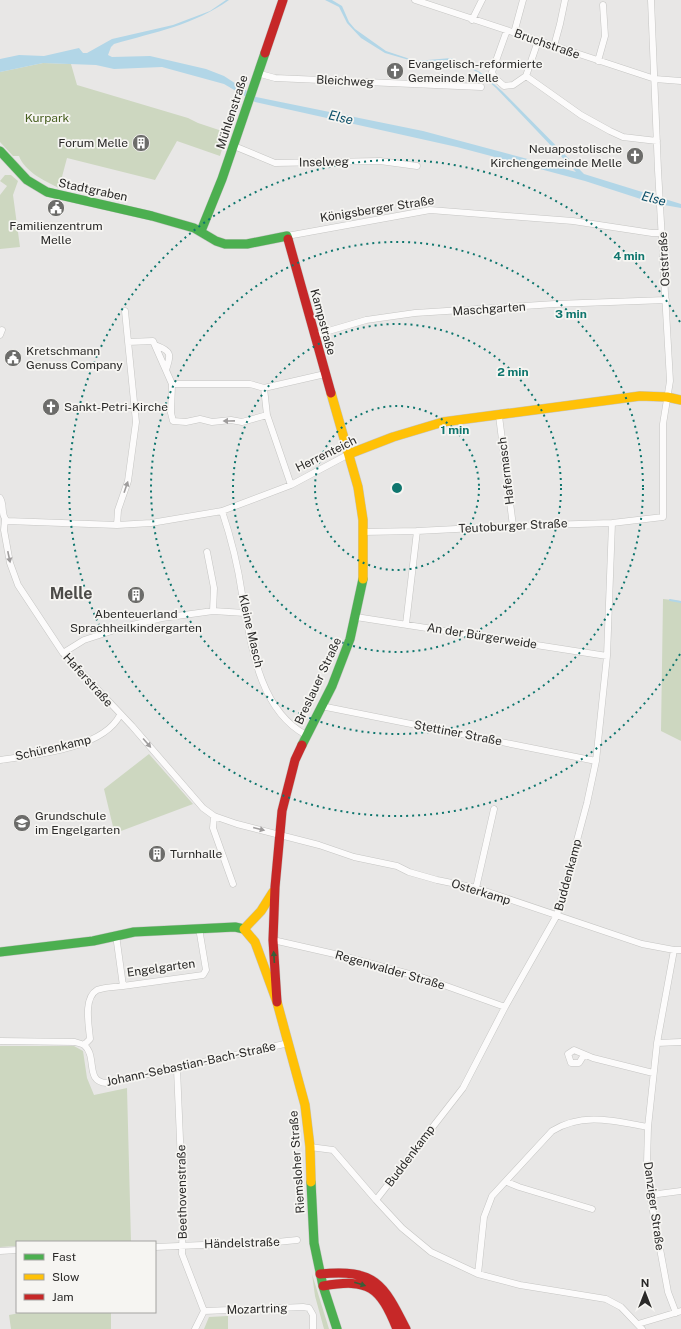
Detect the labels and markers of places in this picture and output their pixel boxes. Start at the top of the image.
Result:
place label: Evangelisch-reformierte Gemeinde Melle [408,57,543,85]
church icon: Evangelisch-reformierte Gemeinde Melle [385,61,405,81]
building icon: Forum Melle [131,133,151,153]
place label: Forum Melle [58,136,128,150]
place label: Neuapostolische Kirchengemeinde Melle [490,142,622,170]
church icon: Neuapostolische Kirchengemeinde Melle [625,146,645,166]
public building icon: Familienzentrum Melle [46,198,66,218]
place label: Familienzentrum Melle [9,219,103,247]
place label: Kretschmann Genuss Company [26,344,123,372]
public building icon: Kretschmann Genuss Company [3,348,23,368]
church icon: Sankt-Petri-Kirche [41,397,61,417]
place label: Sankt-Petri-Kirche [64,400,168,414]
centre of rings [390,481,404,495]
building icon: Abenteuerland Sprachheilkindergarten [126,585,146,605]
place label: Abenteuerland Sprachheilkindergarten [70,607,202,635]
place label: Grundschule im Engelgarten [35,809,120,837]
school or university icon: Grundschule im Engelgarten [12,813,32,833]
building icon: Turnhalle [147,844,167,864]
place label: Turnhalle [170,847,222,861]

